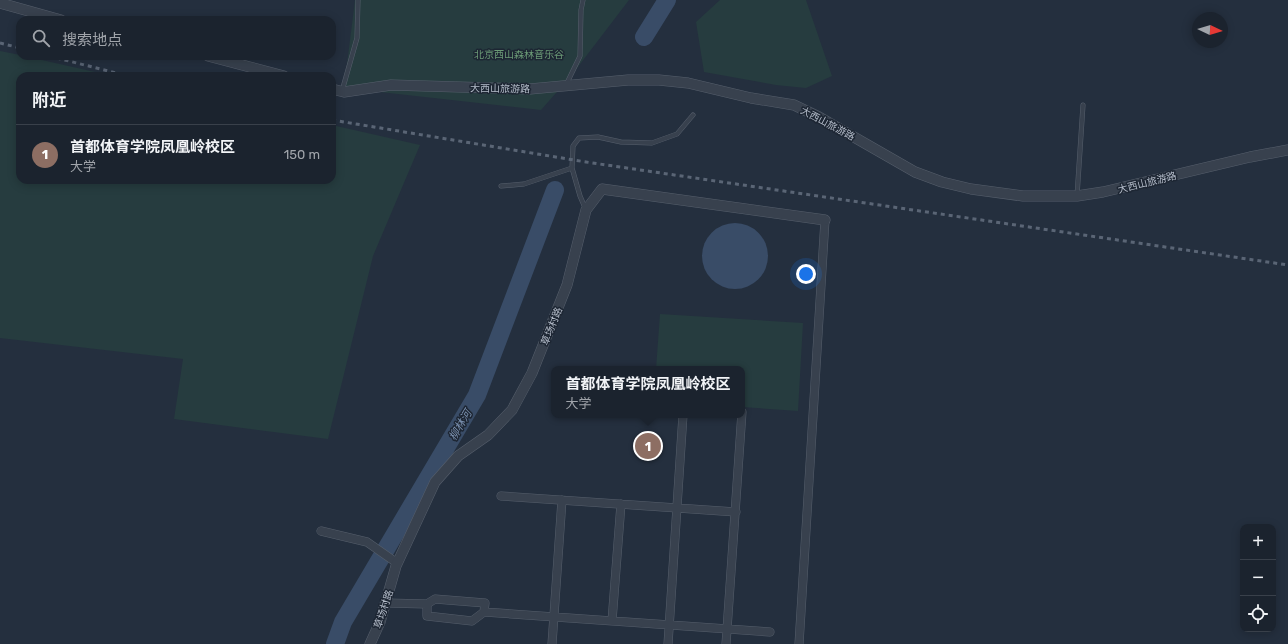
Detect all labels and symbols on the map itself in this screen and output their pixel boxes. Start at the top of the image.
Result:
north arrow [1192,12,1228,48]
park label: 北京西山森林音乐谷 [474,49,564,61]
street label: 大西山旅游路 [470,82,530,96]
street label: 大西山旅游路 [798,105,857,143]
street label: 大西山旅游路 [1117,170,1178,196]
your location [796,264,816,284]
street label: 草场村路 [539,306,565,347]
water label: 柳林河 [446,406,476,443]
pin: 1 [635,431,661,461]
street label: 草场村路 [372,588,396,630]

